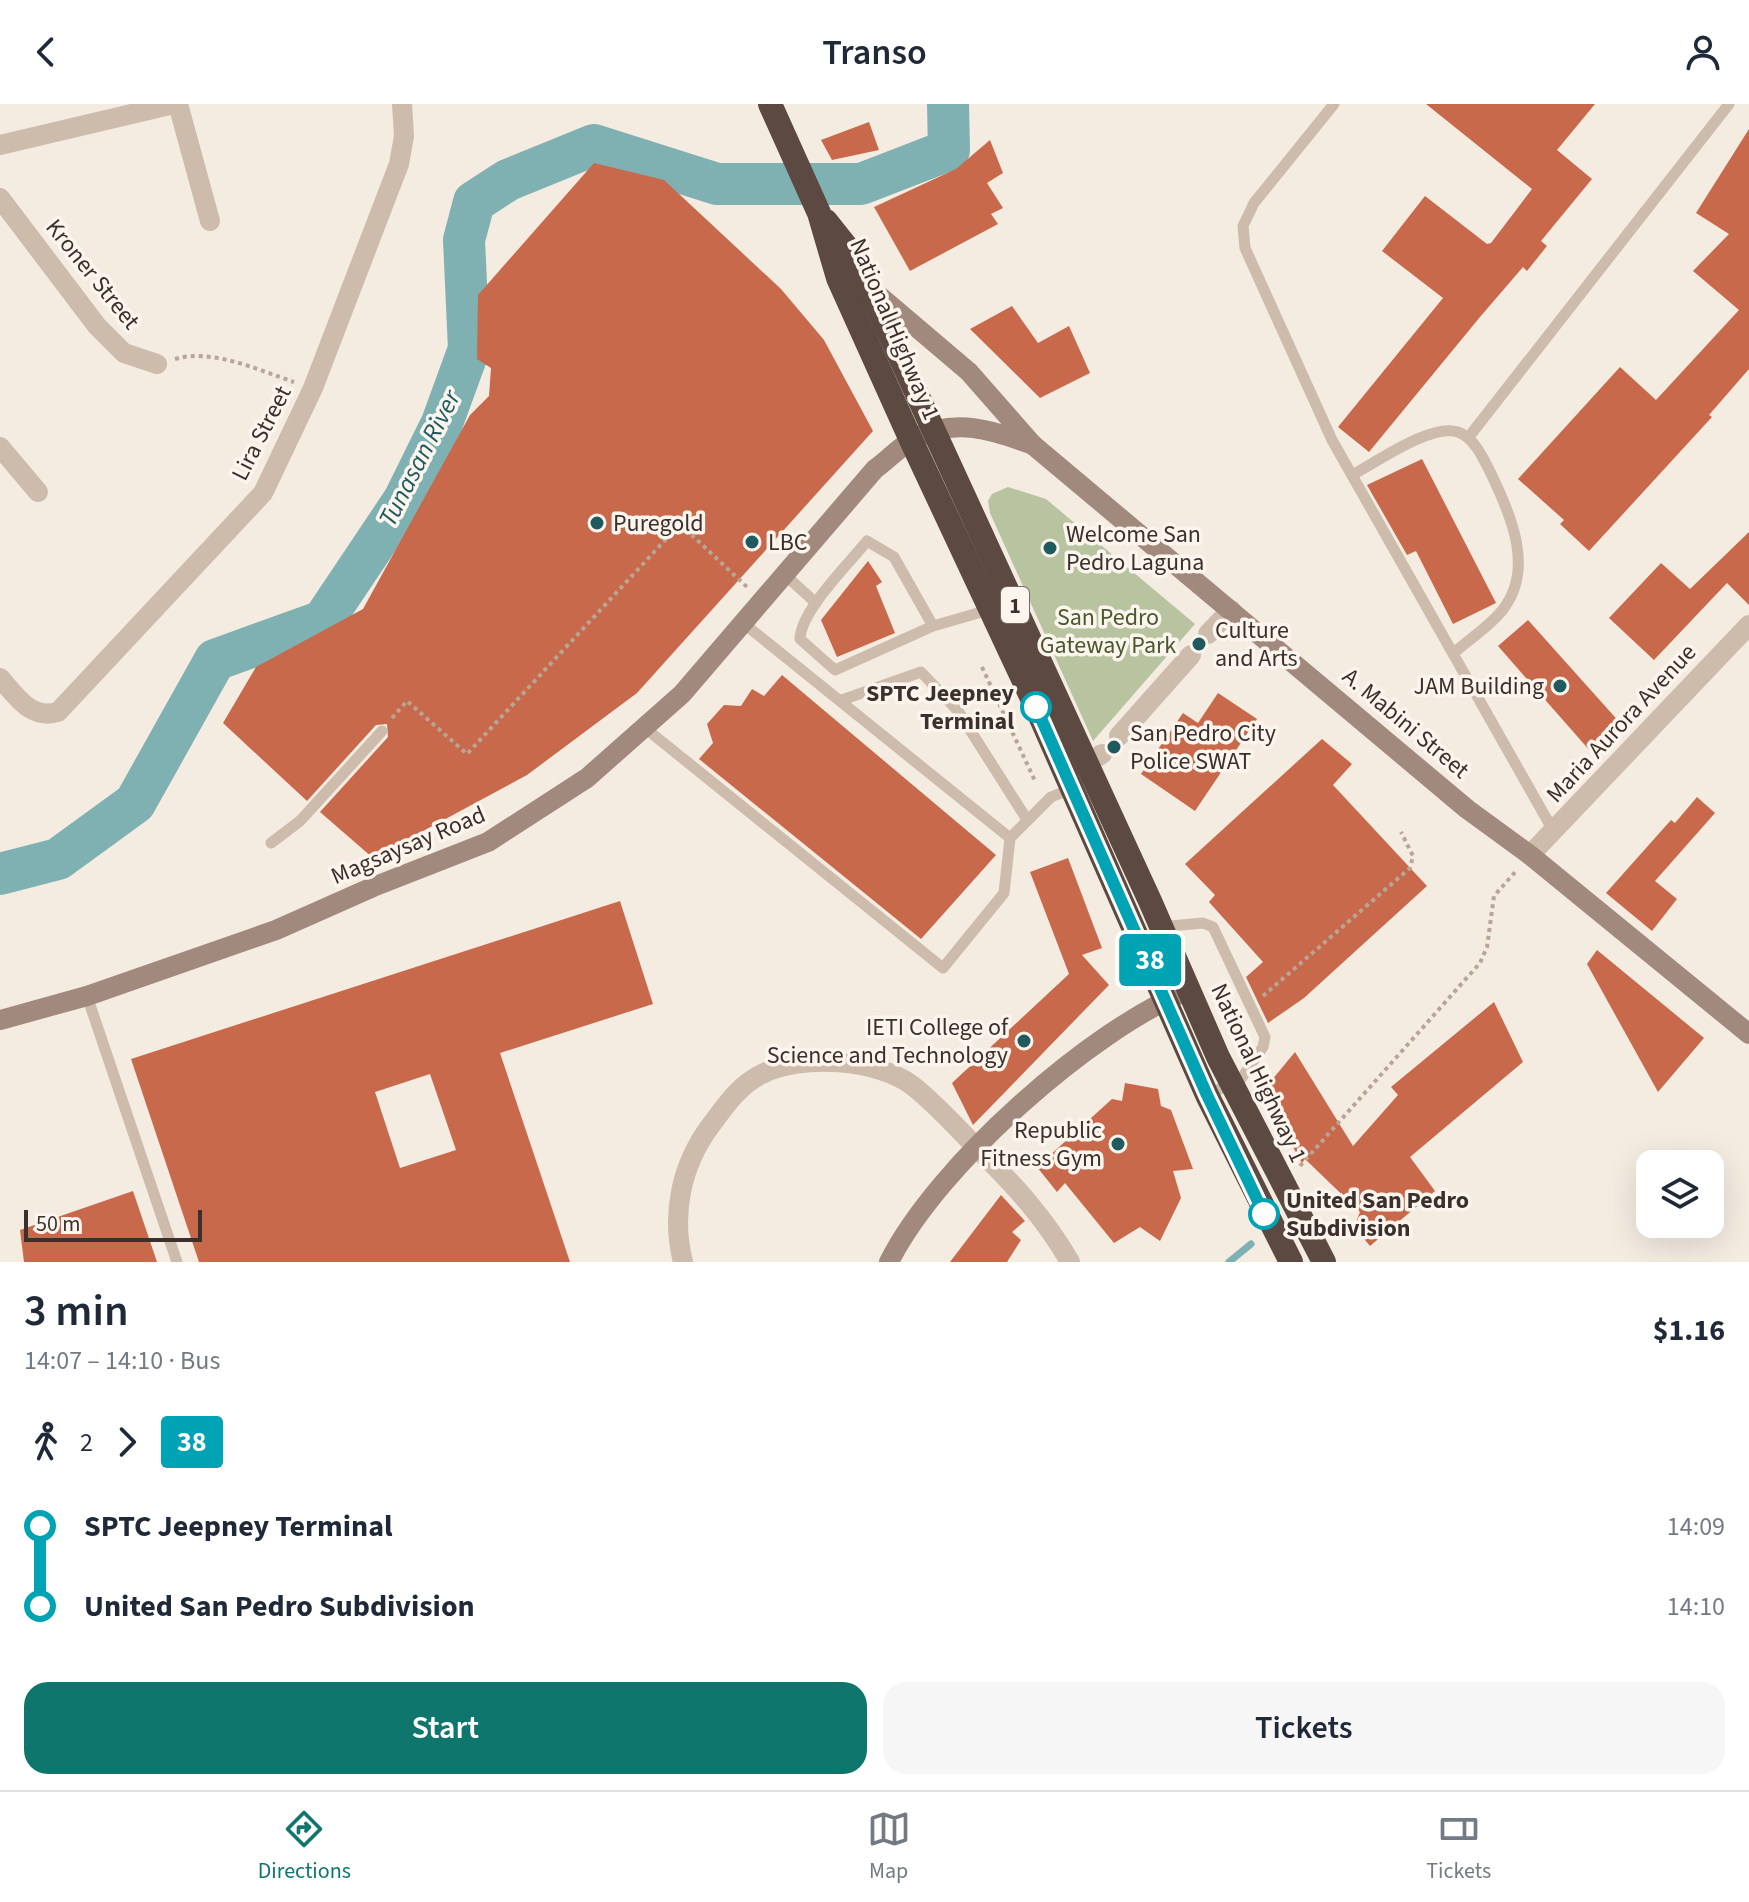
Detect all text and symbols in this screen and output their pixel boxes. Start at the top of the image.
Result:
text: Transo [822,27,927,78]
icon: back [24,30,68,74]
icon: person [1681,30,1725,74]
street label: Kroner Street [37,212,148,337]
street label: National Highway 1 [840,233,949,425]
street label: Lira Street [223,380,300,487]
water label: Tunasan River [369,383,470,533]
place label: Puregold [613,506,704,541]
marker: Puregold [588,514,606,532]
place label: Welcome San Pedro Laguna [1066,517,1204,580]
place label: LBC [768,525,807,560]
marker: LBC [743,533,761,551]
marker: Welcome San Pedro Laguna [1041,539,1059,557]
road number: 1 [1001,587,1029,623]
park label: San Pedro Gateway Park [1040,600,1176,663]
place label: Culture and Arts [1215,613,1298,676]
marker: Culture and Arts [1190,635,1208,653]
street label: Maria Aurora Avenue [1538,636,1705,811]
street label: A. Mabini Street [1334,660,1477,787]
place label: JAM Building [1414,669,1544,704]
place label: SPTC Jeepney Terminal [866,676,1014,739]
marker: JAM Building [1551,677,1569,695]
marker: SPTC Jeepney Terminal [1021,692,1051,722]
place label: San Pedro City Police SWAT [1130,716,1276,779]
marker: San Pedro City Police SWAT [1105,738,1123,756]
street label: Magsaysay Road [326,797,491,894]
line badge: 38 [1114,934,1186,986]
text: 38 [1135,940,1165,980]
street label: National Highway 1 [1202,978,1315,1169]
place label: IETI College of Science and Technology [767,1010,1009,1073]
marker: IETI College of Science and Technology [1015,1032,1033,1050]
place label: Republic Fitness Gym [980,1113,1102,1176]
marker: Republic Fitness Gym [1109,1135,1127,1153]
map controls [1636,1150,1724,1238]
button: layers [1636,1150,1724,1238]
place label: United San Pedro Subdivision [1286,1183,1469,1246]
marker: United San Pedro Subdivision [1249,1199,1279,1229]
scale bar [24,1206,202,1242]
text: 50 m [36,1208,81,1240]
text: 3 min [24,1280,129,1343]
text: $1.16 [1653,1309,1725,1352]
text: 14:07 – 14:10 · Bus [24,1342,220,1379]
icon: walk [24,1420,68,1464]
icon: forward [105,1420,149,1464]
text: 38 [177,1422,207,1462]
text: 2 [80,1424,93,1461]
text: SPTC Jeepney Terminal [84,1505,393,1548]
text: 14:09 [1667,1508,1725,1545]
text: United San Pedro Subdivision [84,1585,475,1628]
text: 14:10 [1667,1588,1725,1625]
button: Start [24,1682,867,1774]
button: Tickets [883,1682,1725,1774]
tab: Directions [258,1807,351,1887]
tab: Map [867,1807,911,1887]
tab: Tickets [1426,1807,1491,1887]

